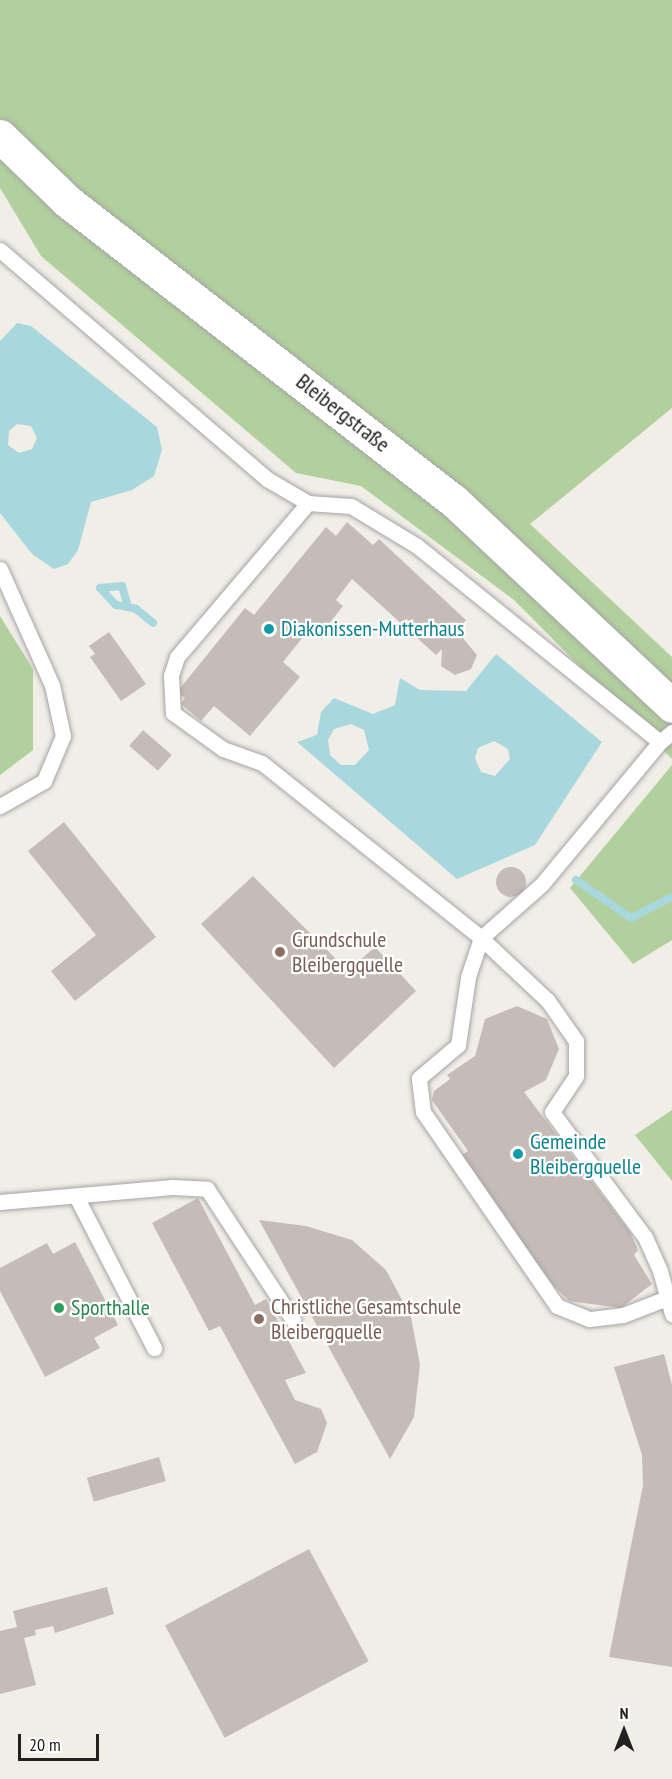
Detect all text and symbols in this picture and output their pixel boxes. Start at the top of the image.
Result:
street label: Bleibergstraße [291,368,395,458]
place label: Diakonissen-Mutterhaus [281,616,464,642]
marker: Diakonissen-Mutterhaus [262,622,276,636]
place label: Grundschule Bleibergquelle [292,926,403,978]
marker: Grundschule Bleibergquelle [273,945,287,959]
place label: Gemeinde Bleibergquelle [530,1128,641,1180]
marker: Gemeinde Bleibergquelle [511,1147,525,1161]
place label: Christliche Gesamtschule Bleibergquelle [271,1293,461,1344]
place label: Sporthalle [71,1295,150,1321]
marker: Sporthalle [52,1301,66,1315]
marker: Christliche Gesamtschule Bleibergquelle [252,1312,266,1326]
north arrow [594,1701,654,1761]
text: N [620,1703,628,1723]
scale bar [21,1722,102,1760]
text: 20 m [29,1733,61,1756]

